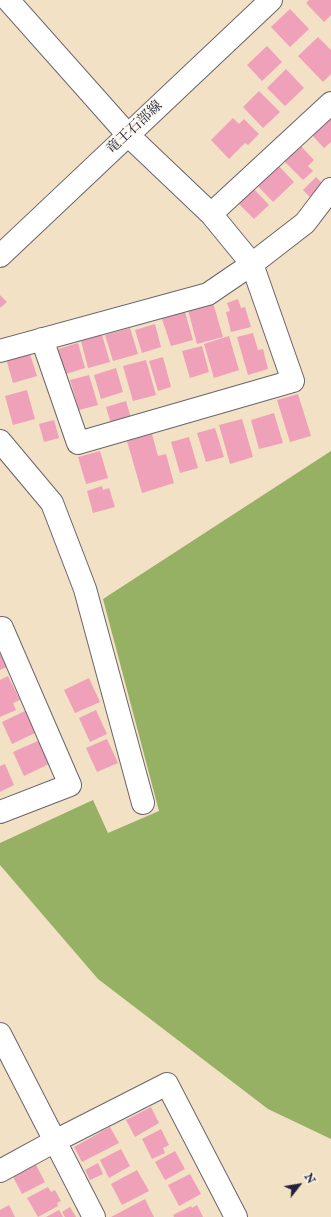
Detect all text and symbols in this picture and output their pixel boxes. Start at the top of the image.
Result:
street label: 竜王石部線 [104,98,166,158]
north arrow [279,1165,319,1205]
text: N [302,1171,318,1186]

